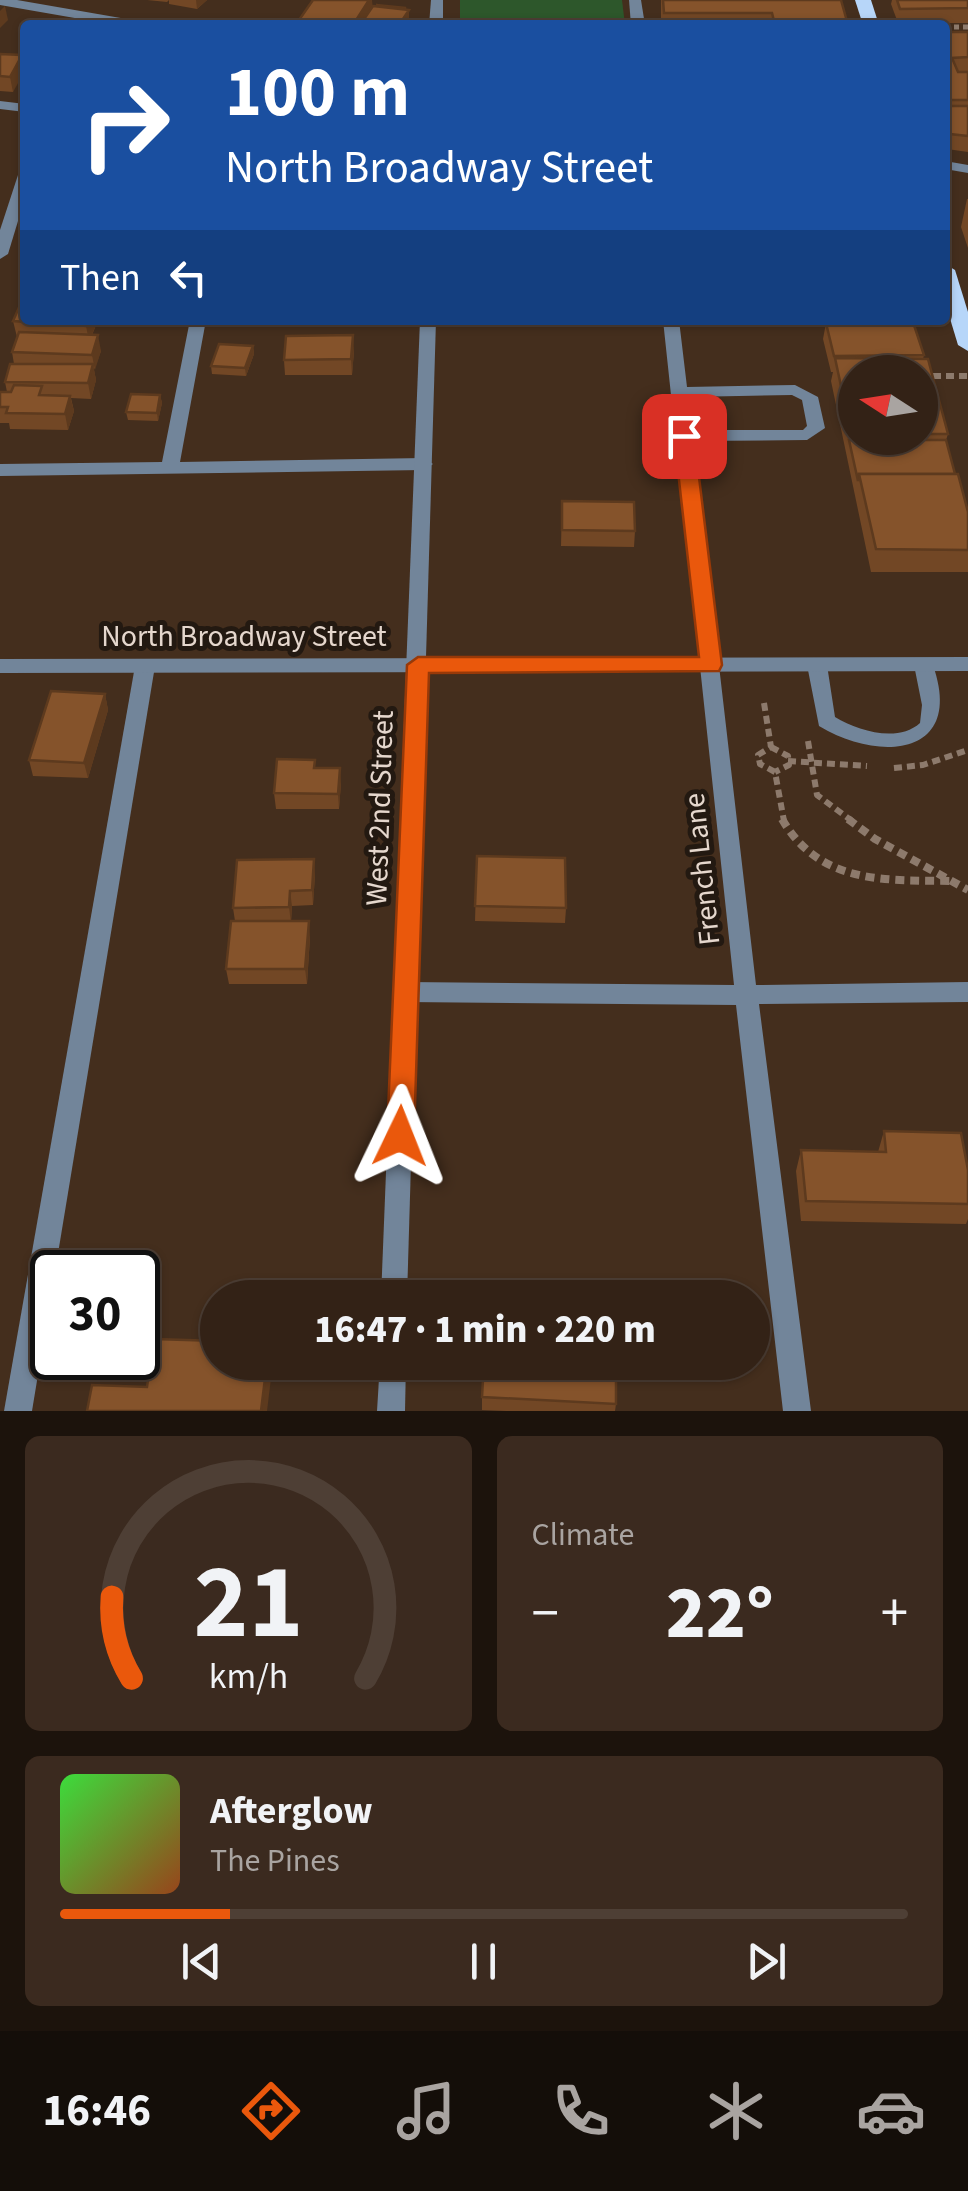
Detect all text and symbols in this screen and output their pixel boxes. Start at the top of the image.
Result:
text: 100 m [225,43,410,143]
icon: right [60,60,190,190]
text: North Broadway Street [225,136,653,200]
icon: left [161,250,216,305]
text: Then [60,251,141,305]
north arrow [838,355,938,455]
map controls [838,355,938,455]
pin [642,394,727,479]
icon: arrive [657,409,712,464]
street label: North Broadway Street [101,615,387,658]
street label: West 2nd Street [355,709,405,907]
street label: French Lane [673,791,731,947]
position arrow [348,1084,452,1188]
speed limit sign: 30 [30,1250,160,1380]
text: 16:47 · 1 min · 220 m [314,1303,656,1357]
text: Climate [532,1512,634,1558]
text: 21 [193,1530,303,1678]
text: 22° [666,1560,774,1667]
text: − [532,1575,559,1653]
text: + [881,1575,908,1653]
text: km/h [209,1651,288,1702]
text: Afterglow [210,1784,373,1838]
text: The Pines [210,1838,340,1884]
icon: previous [174,1934,229,1989]
icon: pause [456,1934,511,1989]
icon: next [739,1934,794,1989]
icon: directions [236,2076,306,2146]
icon: music [391,2076,461,2146]
icon: phone [546,2076,616,2146]
icon: climate [701,2076,771,2146]
icon: car [856,2076,926,2146]
text: 16:46 [42,2079,151,2143]

